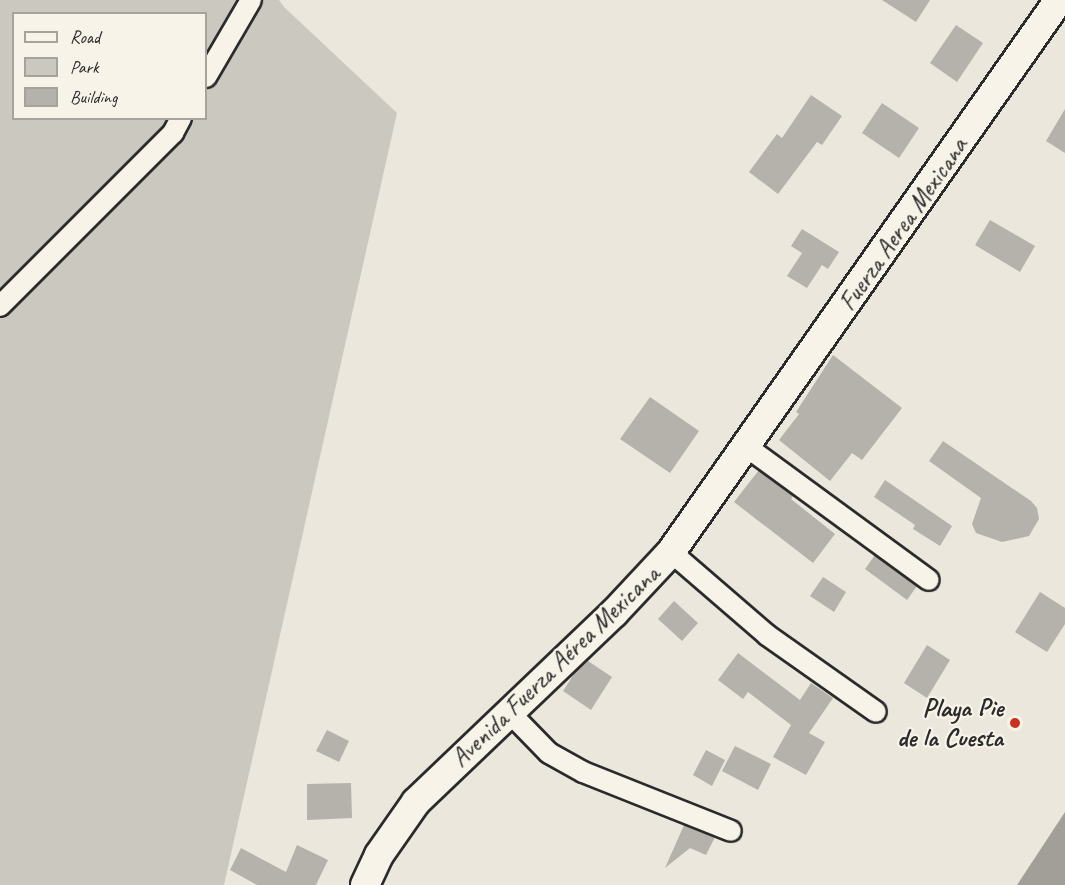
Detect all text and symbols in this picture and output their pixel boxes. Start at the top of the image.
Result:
legend [12,12,207,120]
text: Road [70,26,100,48]
text: Park [70,56,99,78]
text: Building [70,86,117,108]
street label: Fuerza Aerea Mexicana [832,131,974,317]
street label: Avenida Fuerza Aérea Mexicana [444,558,666,774]
place label: Playa Pie de la Cuesta [896,692,1003,754]
marker: Playa Pie de la Cuesta [1008,716,1022,730]

